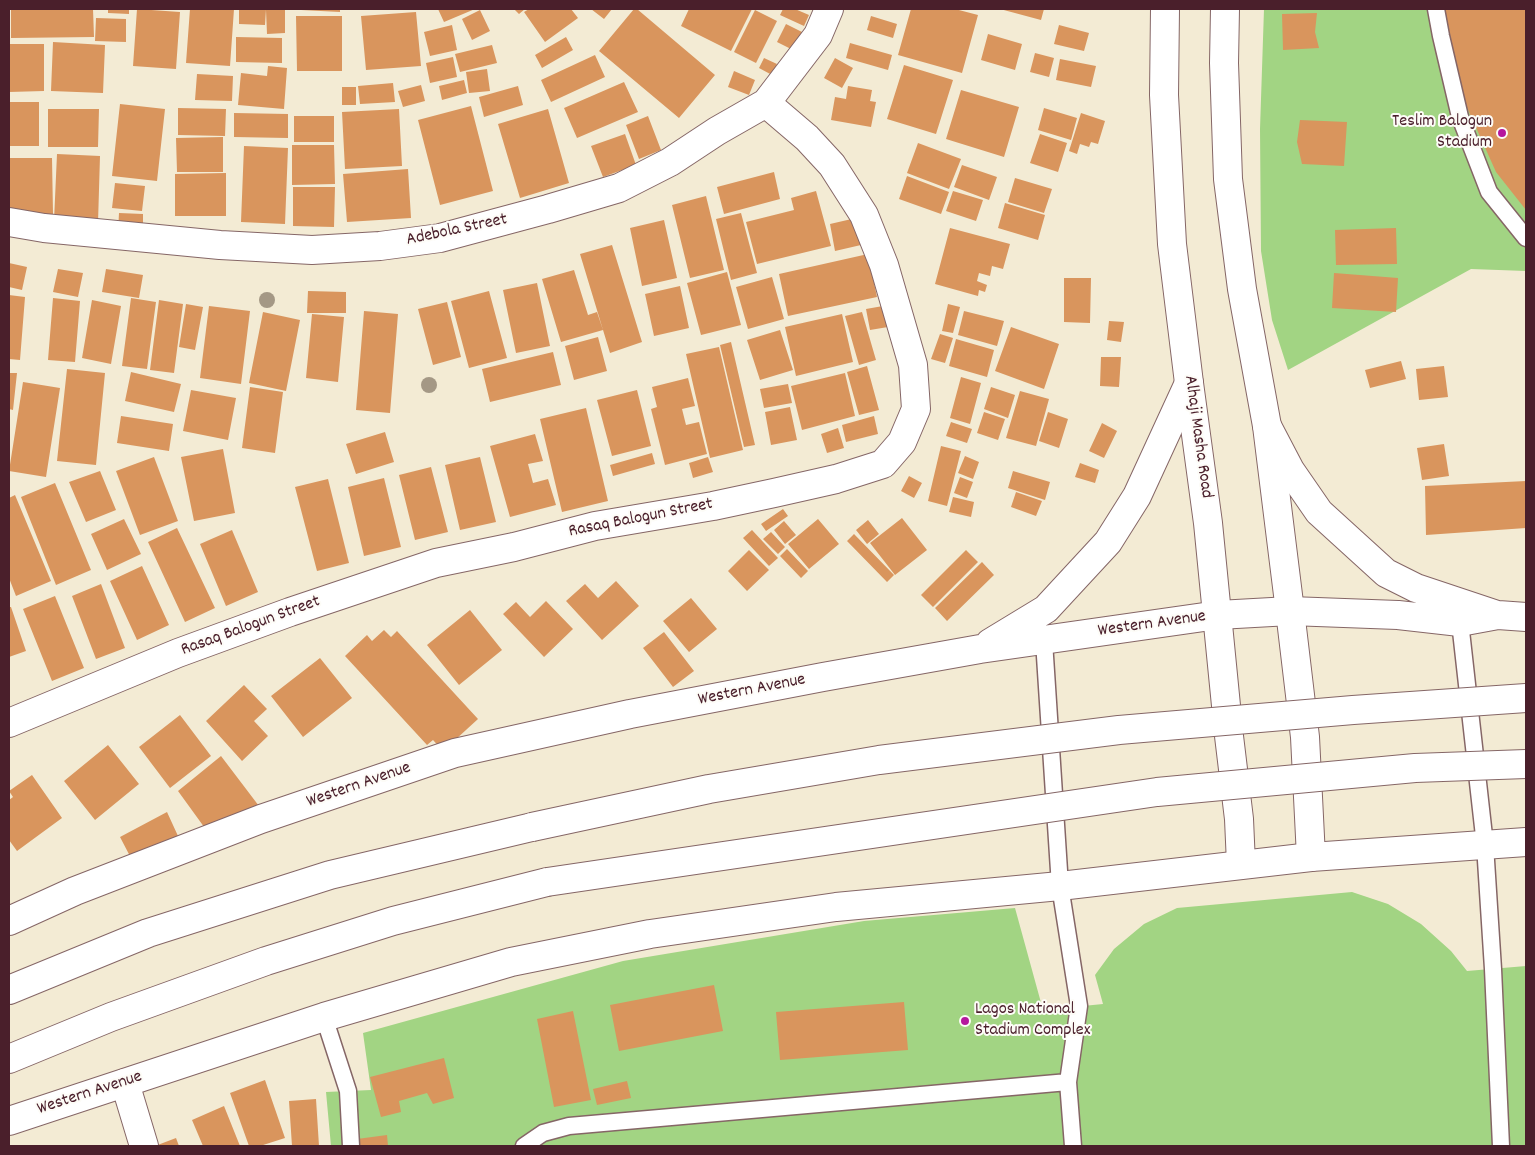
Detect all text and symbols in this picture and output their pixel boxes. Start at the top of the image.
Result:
place label: Teslim Balogun Stadium [1392,112,1492,154]
marker: Teslim Balogun Stadium [1496,127,1508,139]
street label: Adebola Street [405,210,509,252]
street label: Alhaji Masha Road [1178,374,1216,500]
street label: Rasaq Balogun Street [567,494,715,544]
street label: Rasaq Balogun Street [178,592,324,662]
street label: Western Avenue [1097,607,1207,643]
street label: Western Avenue [697,670,807,712]
street label: Western Avenue [304,758,414,814]
place label: Lagos National Stadium Complex [975,1000,1090,1042]
marker: Lagos National Stadium Complex [959,1015,971,1027]
street label: Western Avenue [35,1067,145,1121]

